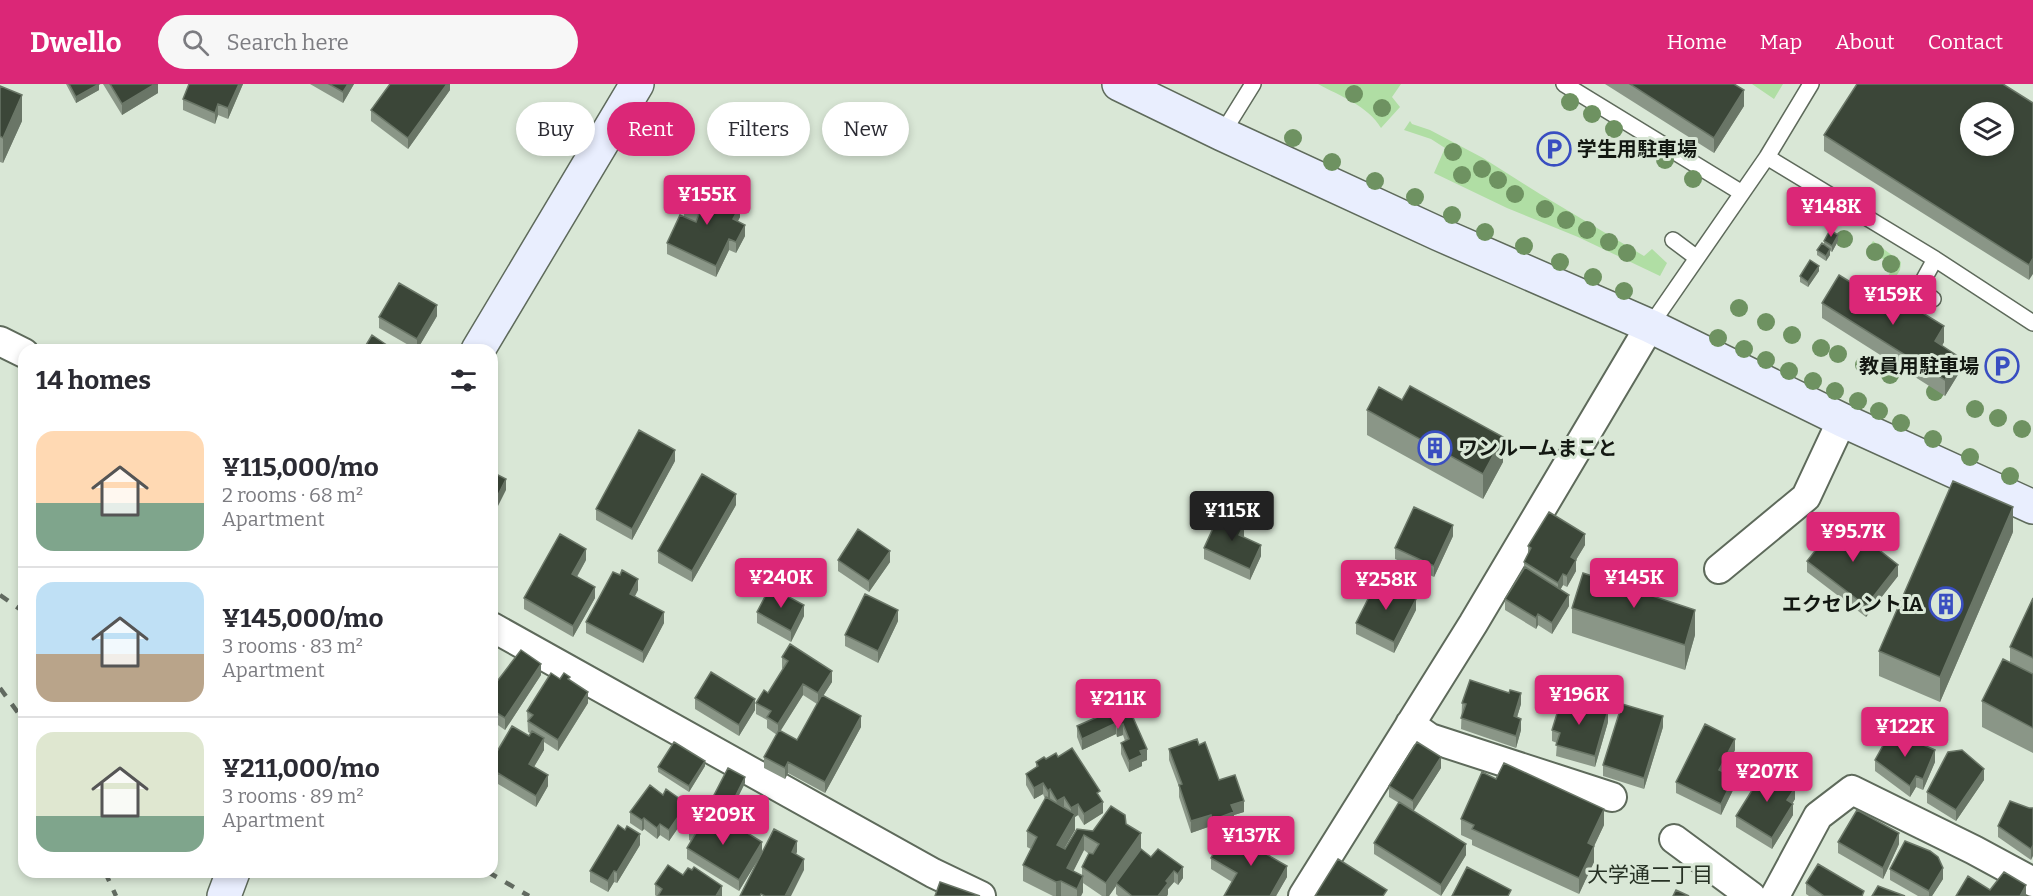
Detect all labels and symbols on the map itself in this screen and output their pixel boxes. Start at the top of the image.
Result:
parking icon: 学生用駐車場 [1536,131,1572,167]
place label: 学生用駐車場 [1577,137,1697,161]
pin: ¥155K [665,175,749,226]
pin: ¥148K [1789,187,1873,238]
pin: ¥159K [1851,275,1935,326]
parking icon: 教員用駐車場 [1984,348,2020,384]
place label: 教員用駐車場 [1859,354,1979,378]
building icon: ワンルームまこと [1417,430,1453,466]
place label: ワンルームまこと [1458,436,1617,460]
pin: ¥115K [1190,491,1274,542]
pin: ¥95.7K [1804,512,1902,563]
pin: ¥240K [739,558,823,609]
pin: ¥145K [1592,558,1676,609]
pin: ¥258K [1344,560,1428,611]
building icon: エクセレントIA [1928,586,1964,622]
place label: エクセレントIA [1782,592,1924,616]
pin: ¥196K [1537,675,1621,726]
pin: ¥211K [1076,679,1160,730]
pin: ¥122K [1863,707,1947,758]
pin: ¥207K [1725,752,1809,803]
pin: ¥209K [681,795,765,846]
pin: ¥137K [1209,816,1293,867]
district label: 大学通二丁目 [1587,862,1713,888]

